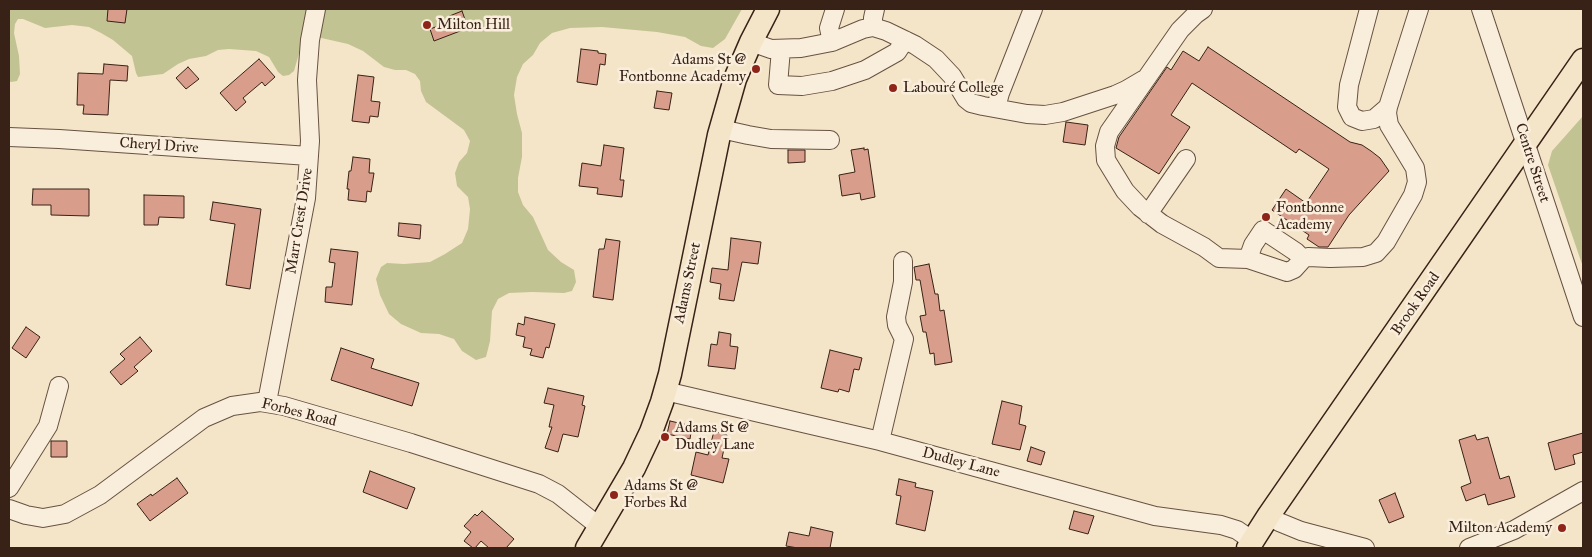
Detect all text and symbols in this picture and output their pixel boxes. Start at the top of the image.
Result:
place label: Milton Hill [437,16,510,34]
marker: Milton Hill [421,19,433,31]
place label: Adams St @ Fontbonne Academy [619,51,746,86]
marker: Adams St @ Fontbonne Academy [750,63,762,75]
place label: Labouré College [903,79,1004,97]
marker: Labouré College [887,82,899,94]
street label: Centre Street [1511,121,1553,205]
street label: Cheryl Drive [119,134,199,158]
street label: Marr Crest Drive [283,167,317,275]
place label: Fontbonne Academy [1276,199,1344,234]
marker: Fontbonne Academy [1260,211,1272,223]
street label: Adams Street [671,241,705,325]
street label: Brook Road [1388,269,1444,339]
street label: Forbes Road [260,395,338,431]
place label: Adams St @ Dudley Lane [675,419,755,454]
marker: Adams St @ Dudley Lane [659,431,671,443]
street label: Dudley Lane [920,444,1002,482]
place label: Adams St @ Forbes Rd [624,477,698,512]
marker: Adams St @ Forbes Rd [608,489,620,501]
place label: Milton Academy [1448,519,1552,537]
marker: Milton Academy [1556,522,1568,534]

